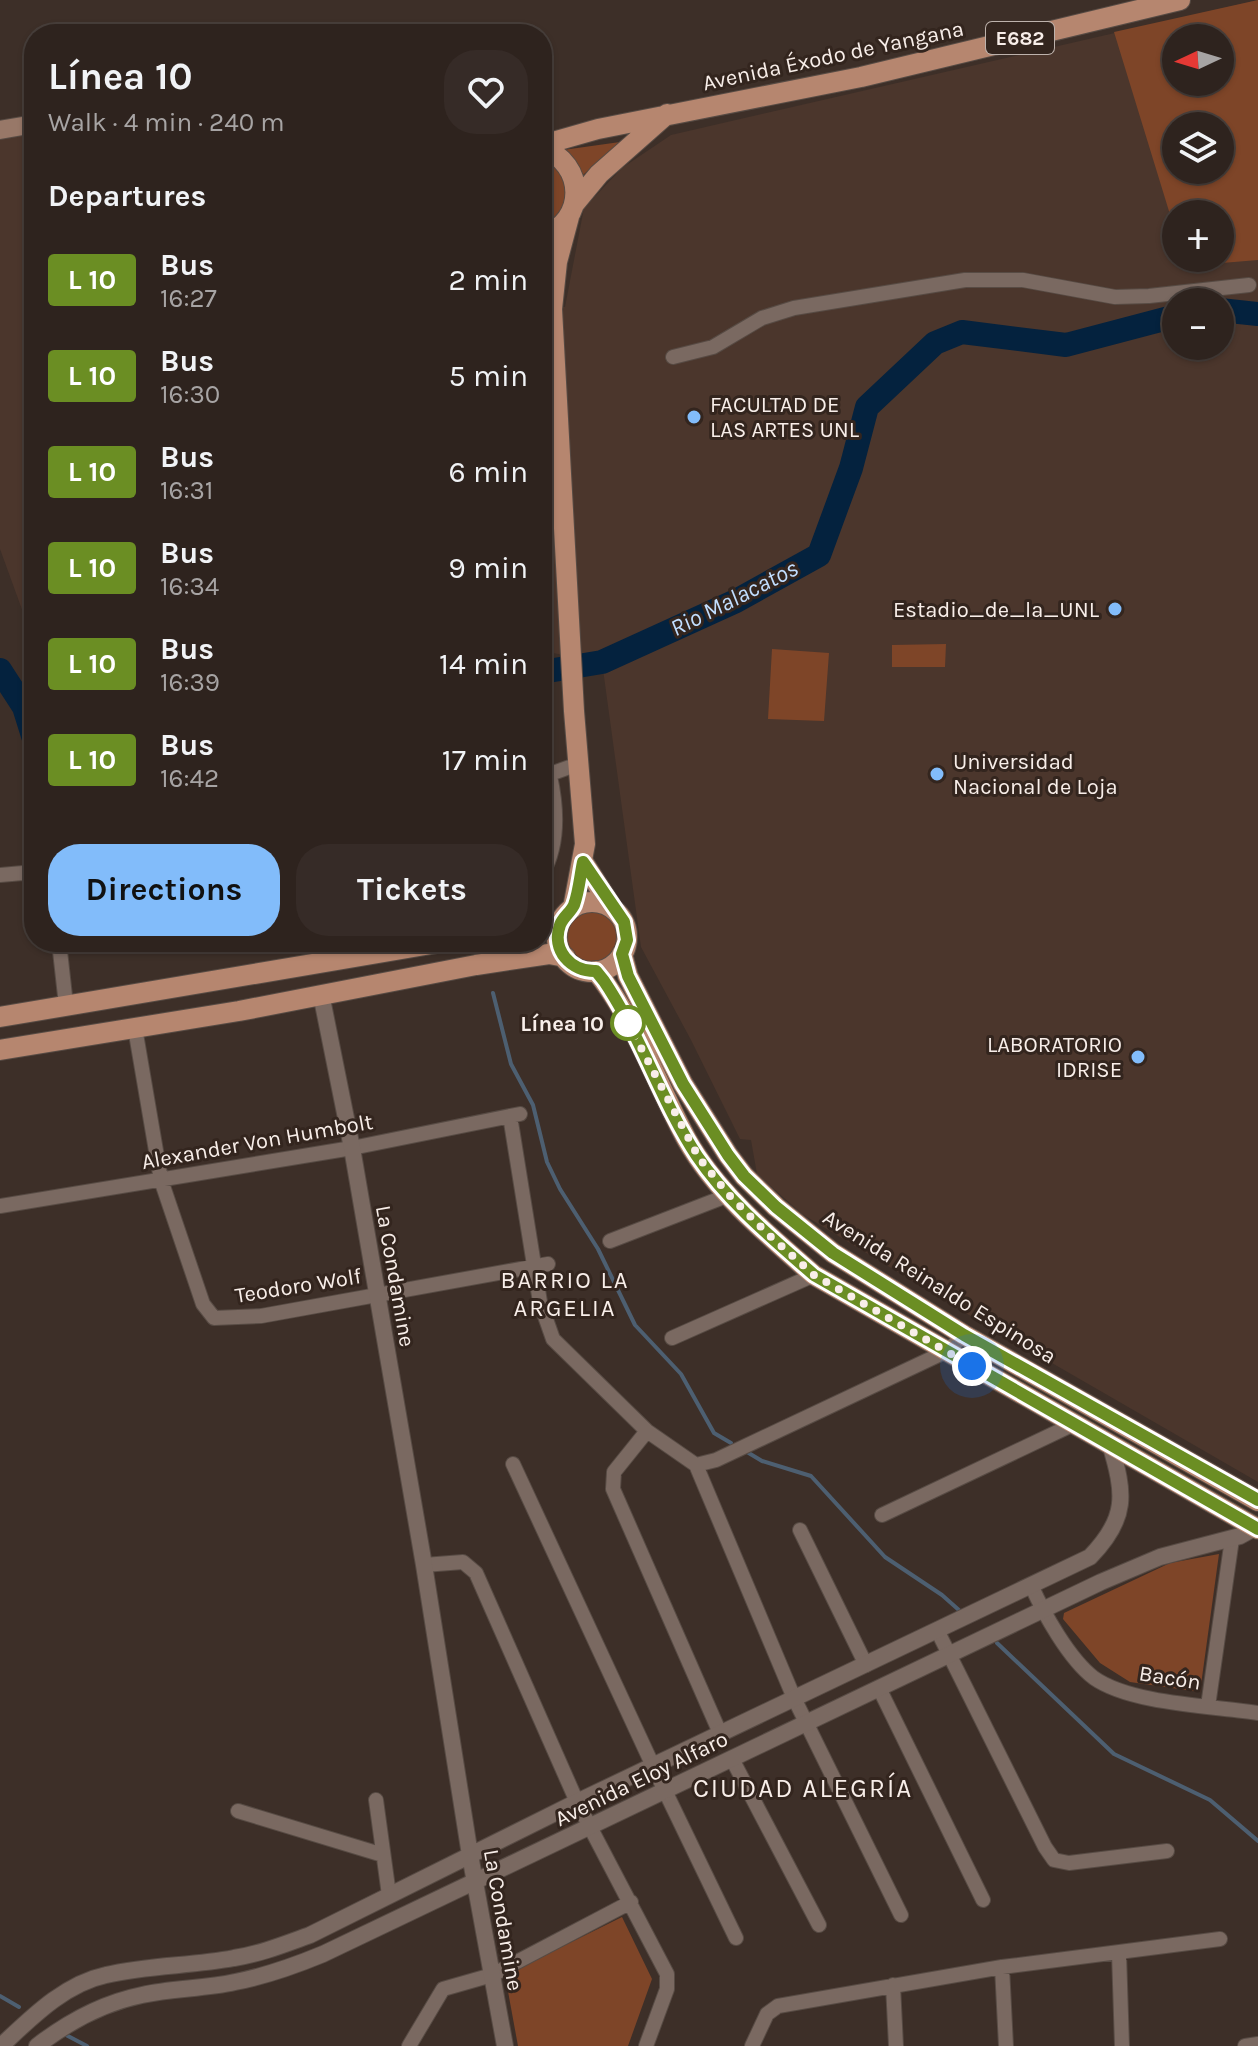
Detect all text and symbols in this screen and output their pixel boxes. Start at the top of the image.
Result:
street label: Avenida Éxodo de Yangana [700,15,966,96]
road number: E682 [986,22,1054,54]
north arrow [1162,24,1234,96]
map controls [1162,24,1234,360]
button: heart [444,50,528,134]
text: Línea 10 [48,54,192,99]
text: Walk · 4 min · 240 m [48,107,285,138]
button: layers [1162,112,1234,184]
text: Departures [48,178,206,214]
button: + [1162,200,1234,272]
text: Bus [160,247,214,283]
text: 2 min [448,262,528,298]
text: L 10 [68,263,116,296]
text: 16:27 [160,283,217,314]
button: − [1162,288,1234,360]
text: Bus [160,343,214,379]
text: 5 min [449,358,528,394]
text: L 10 [68,359,116,392]
text: 16:30 [160,379,220,410]
place label: FACULTAD DE LAS ARTES UNL [710,392,860,443]
marker: FACULTAD DE LAS ARTES UNL [685,408,703,426]
text: Bus [160,439,214,475]
text: 6 min [449,454,528,490]
text: L 10 [68,455,116,488]
text: 16:31 [160,475,213,506]
text: Bus [160,535,214,571]
text: 9 min [448,550,528,586]
text: L 10 [68,551,116,584]
water label: Rio Malacatos [665,554,803,642]
text: 16:34 [160,571,219,602]
place label: Estadio_de_la_UNL [893,597,1100,623]
marker: Estadio_de_la_UNL [1106,600,1124,618]
text: Bus [160,631,214,667]
text: 14 min [439,646,528,682]
text: L 10 [68,647,116,680]
text: 16:39 [160,667,220,698]
text: Bus [160,727,214,763]
text: 17 min [442,742,528,778]
text: L 10 [68,743,116,776]
place label: Universidad Nacional de Loja [953,749,1118,800]
text: 16:42 [160,763,219,794]
marker: Universidad Nacional de Loja [928,765,946,783]
button: Directions [48,844,280,936]
button: Tickets [296,844,528,936]
marker: Línea 10 [611,1006,645,1040]
place label: Línea 10 [520,1011,604,1037]
place label: LABORATORIO IDRISE [987,1032,1122,1083]
marker: LABORATORIO IDRISE [1129,1048,1147,1066]
street label: Alexander Von Humbolt [139,1109,375,1175]
street label: La Condamine [370,1203,420,1349]
street label: Avenida Reinaldo Espinosa [818,1204,1061,1369]
street label: Teodoro Wolf [233,1263,364,1309]
district label: BARRIO LA ARGELIA [500,1266,630,1322]
your location [952,1346,992,1386]
street label: Bacón [1137,1660,1203,1696]
street label: Avenida Eloy Alfaro [551,1726,732,1832]
district label: CIUDAD ALEGRÍA [693,1772,913,1804]
street label: La Condamine [478,1847,528,1993]

